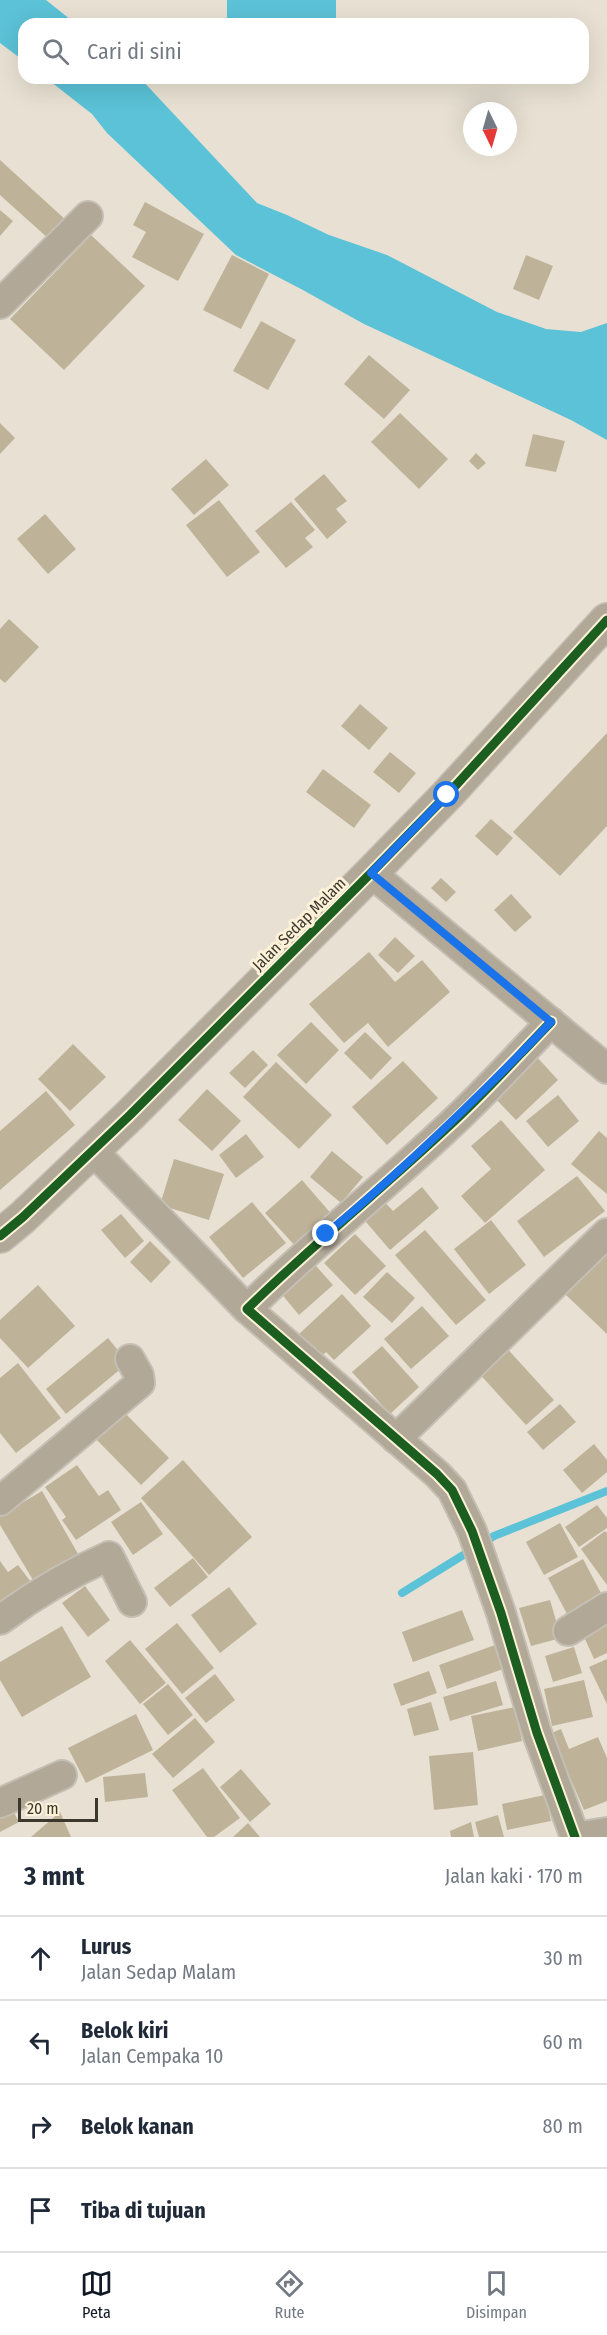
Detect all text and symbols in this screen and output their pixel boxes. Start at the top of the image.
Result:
search box [18,18,589,84]
icon: search [39,35,72,68]
text: Cari di sini [87,38,182,65]
north arrow [463,102,517,156]
route start [433,781,459,807]
street label: Jalan Sedap Malam [248,873,350,975]
route end [312,1220,338,1246]
scale bar [18,1795,98,1822]
text: 20 m [27,1799,58,1818]
text: 3 mnt [24,1861,84,1892]
text: Jalan kaki · 170 m [445,1864,583,1888]
text: Lurus [81,1933,131,1960]
icon: ahead [24,1942,57,1975]
text: 30 m [543,1946,583,1970]
text: Jalan Sedap Malam [81,1960,236,1984]
text: Belok kiri [81,2017,169,2044]
icon: left [24,2026,57,2059]
text: 60 m [543,2030,583,2054]
text: Jalan Cempaka 10 [81,2044,223,2068]
icon: right [24,2110,57,2143]
text: Belok kanan [81,2113,194,2140]
text: 80 m [543,2114,583,2138]
icon: arrive [24,2194,57,2227]
text: Tiba di tujuan [81,2197,206,2224]
tab: Peta [80,2267,113,2322]
tab: Rute [273,2267,306,2322]
tab: Disimpan [466,2267,527,2322]

